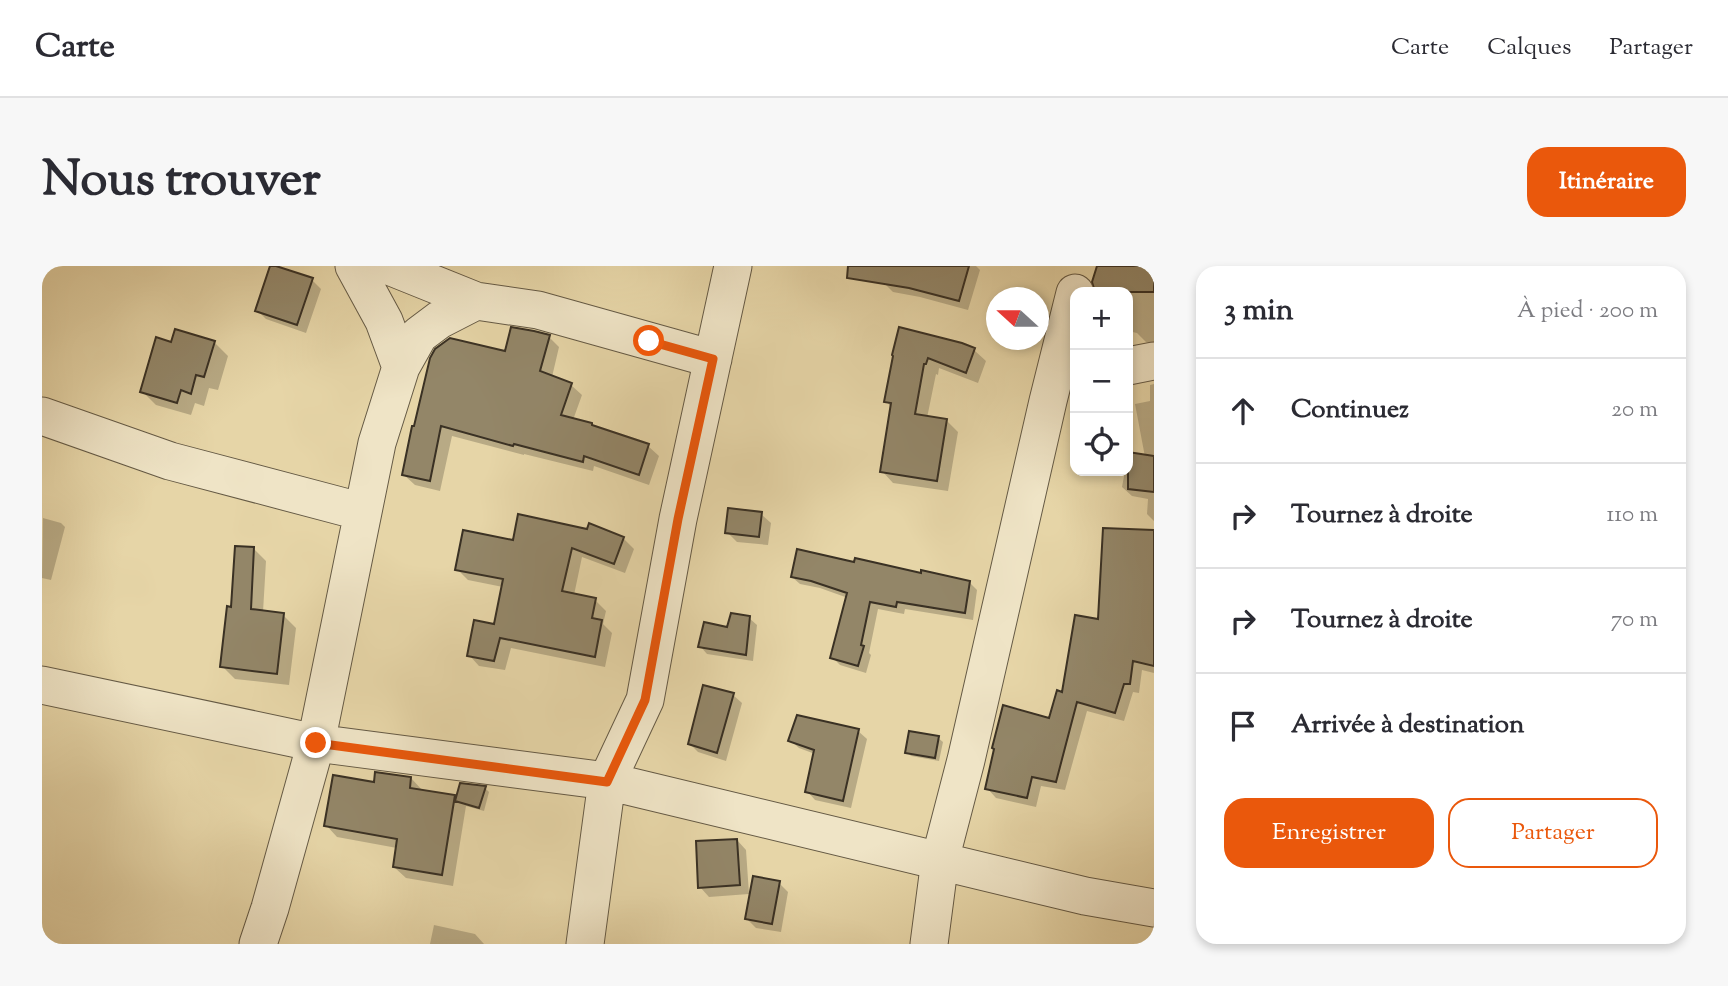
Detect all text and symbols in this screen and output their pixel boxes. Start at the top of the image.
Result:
text: Carte [35,24,115,72]
text: Carte [1391,31,1449,65]
text: Calques [1487,31,1571,65]
text: Partager [1609,31,1693,65]
text: Nous trouver [42,147,321,217]
button: Itinéraire [1527,147,1686,217]
north arrow [986,287,1049,350]
map controls [1070,287,1133,476]
button: + [1070,287,1133,350]
text: 3 min [1224,290,1294,333]
text: À pied · 200 m [1517,295,1658,328]
route start [633,325,664,356]
button: − [1070,350,1133,413]
icon: ahead [1224,392,1262,430]
text: Continuez [1291,392,1409,429]
text: 20 m [1611,394,1658,427]
button: locate [1070,413,1133,476]
icon: right [1224,497,1262,535]
text: Tournez à droite [1291,497,1473,534]
text: 110 m [1607,499,1658,532]
icon: right [1224,602,1262,640]
text: Tournez à droite [1291,602,1473,639]
text: 70 m [1611,604,1658,637]
icon: arrive [1224,707,1262,745]
text: Arrivée à destination [1291,707,1524,744]
route end [300,727,331,758]
button: Enregistrer [1224,798,1434,868]
button: Partager [1448,798,1658,868]

